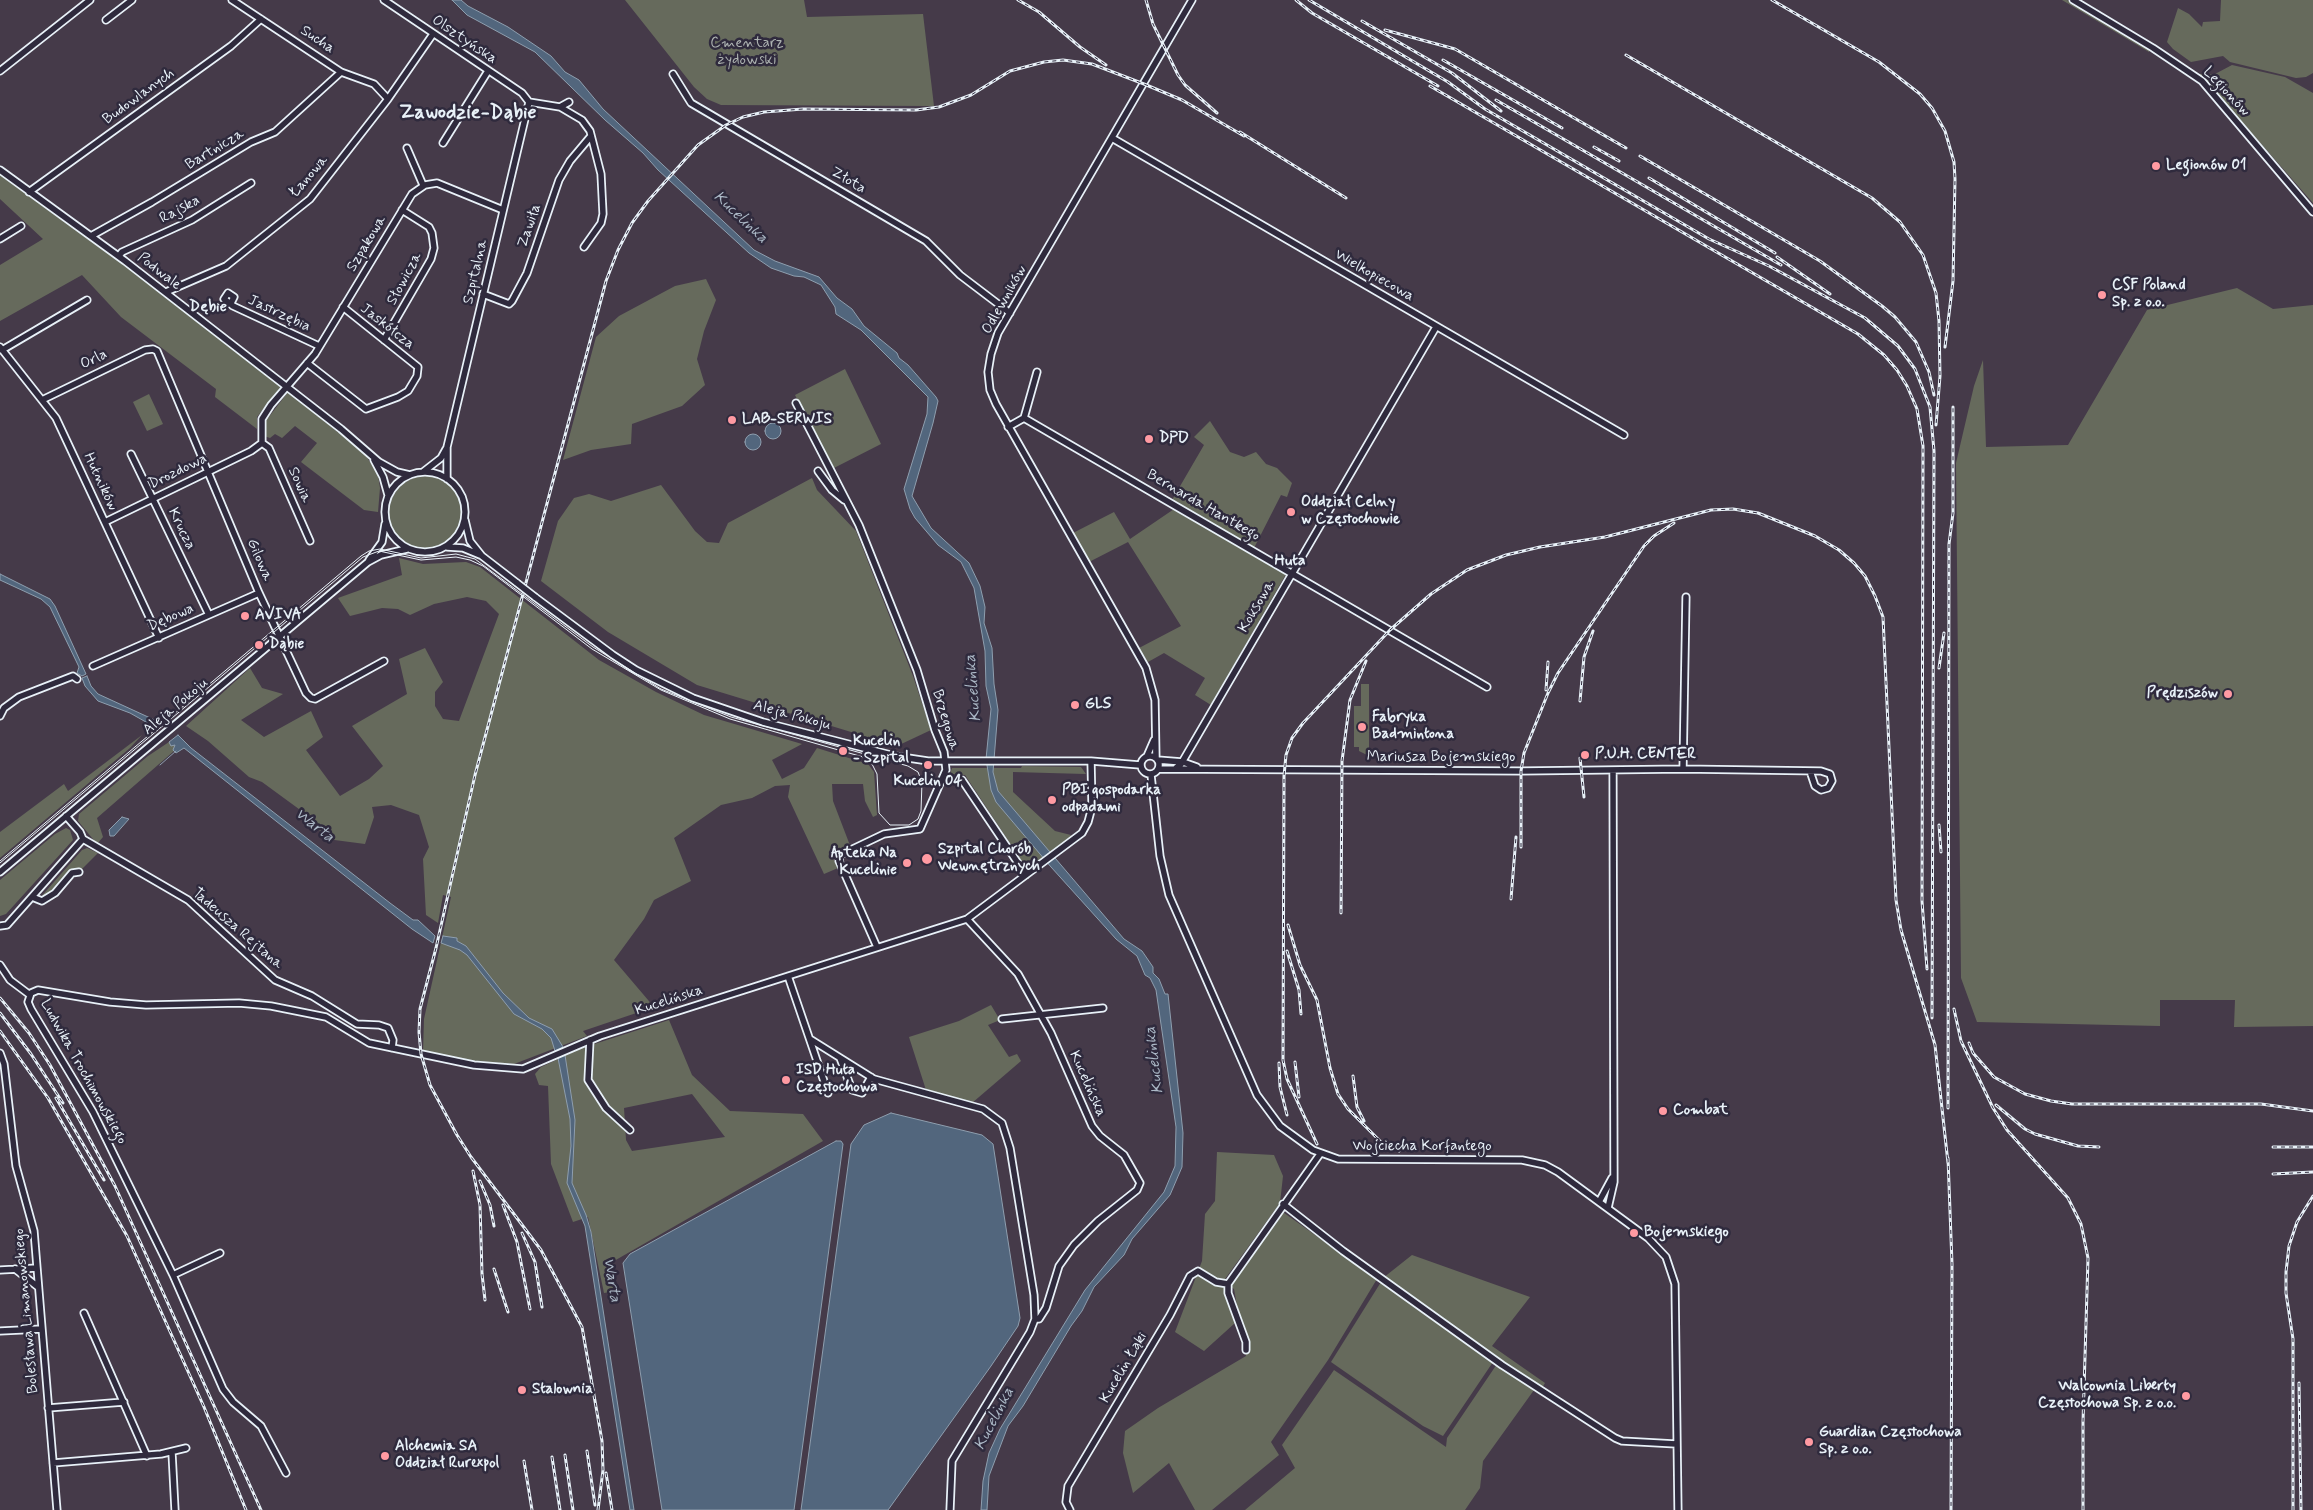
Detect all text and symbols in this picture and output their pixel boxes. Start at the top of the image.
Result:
street label: Olsztyńska [428,12,500,68]
street label: Sucha [296,22,338,58]
park label: Cmentarz żydowski [710,35,784,70]
street label: Legionów [2198,63,2254,121]
street label: Budowlanych [100,65,178,129]
district label: Zawodzie-Dąbie [399,102,537,126]
street label: Bartnicza [182,126,248,174]
street label: Łanowa [286,152,332,202]
place label: Legionów 01 [2166,157,2246,175]
marker: Legionów 01 [2150,160,2162,172]
street label: Złota [827,164,869,198]
water label: Kucelinka [709,188,771,248]
street label: Rajska [157,192,203,228]
street label: Zawiła [514,202,546,250]
street label: Szpakowa [343,213,391,275]
street label: Szpitalna [460,238,492,306]
street label: Wielkopiecowa [1331,246,1417,306]
street label: Podwale [133,249,185,295]
street label: Słowicza [384,250,426,308]
street label: Odlewników [979,262,1031,338]
place label: CSF Poland Sp. z o.o. [2112,277,2186,312]
marker: CSF Poland Sp. z o.o. [2096,289,2108,301]
street label: Jastrzębia [245,292,313,336]
district label: Dębie [189,298,227,318]
street label: Jaskółcza [356,300,418,354]
street label: Orla [78,346,110,374]
place label: LAB-SERWIS [742,411,832,429]
marker: LAB-SERWIS [726,414,738,426]
place label: DPD [1159,430,1189,448]
marker: DPD [1143,433,1155,445]
street label: Hutników [79,450,121,514]
street label: Drozdowa [146,450,210,494]
street label: Sowia [283,464,315,506]
street label: Bernarda Hantkego [1143,466,1263,546]
place label: Oddział Celny w Częstochowie [1301,494,1400,529]
street label: Krucza [163,505,199,553]
marker: Oddział Celny w Częstochowie [1285,506,1297,518]
street label: Gilowa [242,536,276,584]
district label: Huta [1274,552,1306,572]
street label: Koksowa [1235,578,1279,636]
street label: Dębowa [145,600,197,636]
place label: AVIVA [255,607,301,625]
marker: AVIVA [239,610,251,622]
place label: Dąbie [269,636,304,654]
marker: Dąbie [253,639,265,651]
water label: Kucelinka [961,653,987,723]
street label: Aleja Pokoju [140,674,212,740]
place label: Prędziszów [2147,685,2218,703]
street label: Brzegowa [927,688,963,752]
marker: Prędziszów [2222,688,2234,700]
place label: GLS [1085,696,1111,714]
street label: Aleja Pokoju [751,697,833,735]
marker: GLS [1069,699,1081,711]
place label: Fabryka Badmintona [1372,709,1454,744]
marker: Fabryka Badmintona [1356,721,1368,733]
place label: Kucelin - Szpital [853,733,909,768]
marker: Kucelin - Szpital [837,745,849,757]
place label: P.U.H. CENTER [1595,746,1696,764]
street label: Mariusza Bojemskiego [1367,749,1515,767]
marker: P.U.H. CENTER [1579,749,1591,761]
marker: Kucelin 04 [922,759,934,771]
place label: Kucelin 04 [894,773,962,791]
place label: PBI gospodarka odpadami [1062,782,1161,817]
marker: PBI gospodarka odpadami [1046,794,1058,806]
water label: Warta [291,805,337,847]
place label: Szpital Chorób Wewnętrznych [938,841,1040,876]
place label: Apteka Na Kucelinie [831,845,897,880]
marker: Szpital Chorób Wewnętrznych [920,852,934,866]
marker: Apteka Na Kucelinie [901,857,913,869]
street label: Tadeusza Rejtana [188,885,286,973]
street label: Kucelińska [633,982,705,1020]
street label: Ludwika Trochimowskiego [36,996,130,1148]
water label: Kucelinka [1141,1025,1169,1095]
street label: Kucelińska [1065,1048,1109,1120]
place label: ISD Huta Częstochowa [796,1062,877,1097]
marker: ISD Huta Częstochowa [780,1074,792,1086]
place label: Combat [1673,1102,1728,1120]
marker: Combat [1657,1105,1669,1117]
street label: Wojciecha Korfantego [1352,1138,1492,1156]
place label: Bojemskiego [1644,1224,1729,1242]
marker: Bojemskiego [1628,1227,1640,1239]
street label: Bolesława Limanowskiego [11,1228,43,1394]
water label: Warta [598,1257,624,1303]
street label: Kucelin Łąki [1096,1329,1152,1407]
place label: Walcownia Liberty Częstochowa Sp. z o.o. [2038,1378,2176,1413]
place label: Stalownia [532,1381,593,1399]
marker: Stalownia [516,1384,528,1396]
water label: Kucelinka [971,1384,1019,1454]
marker: Walcownia Liberty Częstochowa Sp. z o.o. [2180,1390,2192,1402]
place label: Guardian Częstochowa Sp. z o.o. [1819,1424,1962,1459]
marker: Guardian Częstochowa Sp. z o.o. [1803,1436,1815,1448]
place label: Alchemia SA Oddział Rurexpol [395,1438,499,1473]
marker: Alchemia SA Oddział Rurexpol [379,1450,391,1462]

